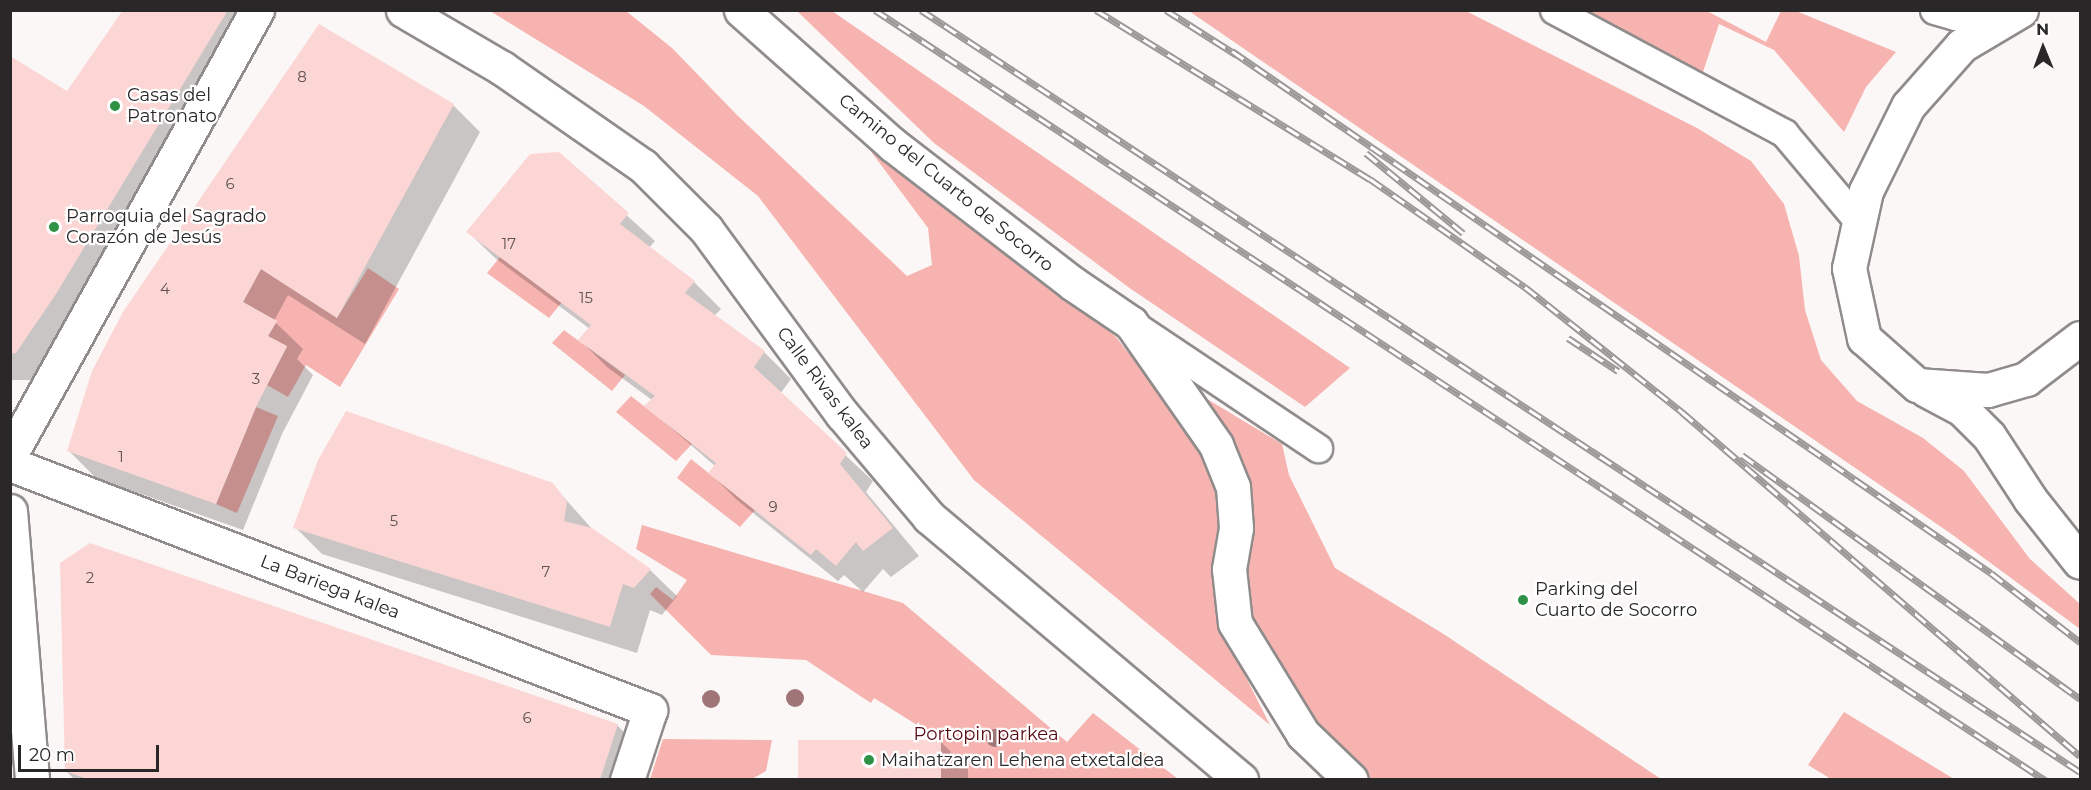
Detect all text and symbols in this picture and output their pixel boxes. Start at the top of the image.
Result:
north arrow [2013,18,2073,78]
text: N [2036,20,2049,39]
house number: 8 [297,68,307,86]
place label: Casas del Patronato [127,85,217,128]
street label: Camino del Cuarto de Socorro [834,90,1058,276]
marker: Casas del Patronato [108,99,122,113]
house number: 6 [225,175,235,193]
place label: Parroquia del Sagrado Corazón de Jesús [66,206,266,248]
marker: Parroquia del Sagrado Corazón de Jesús [47,220,61,234]
house number: 17 [502,235,516,253]
house number: 4 [160,280,170,298]
house number: 15 [579,289,593,307]
street label: Calle Rivas kalea [772,323,878,453]
house number: 3 [252,370,260,388]
house number: 1 [118,448,124,466]
house number: 9 [768,498,778,516]
house number: 5 [390,512,398,530]
street label: La Bariega kalea [257,550,403,624]
house number: 7 [542,563,550,581]
house number: 2 [86,569,94,587]
place label: Parking del Cuarto de Socorro [1535,579,1697,622]
marker: Parking del Cuarto de Socorro [1516,593,1530,607]
house number: 6 [522,709,532,727]
park label: Portopin parkea [913,723,1059,745]
scale bar [21,733,162,771]
text: 20 m [29,744,75,766]
place label: Maihatzaren Lehena etxetaldea [881,749,1164,771]
marker: Maihatzaren Lehena etxetaldea [862,753,876,767]

